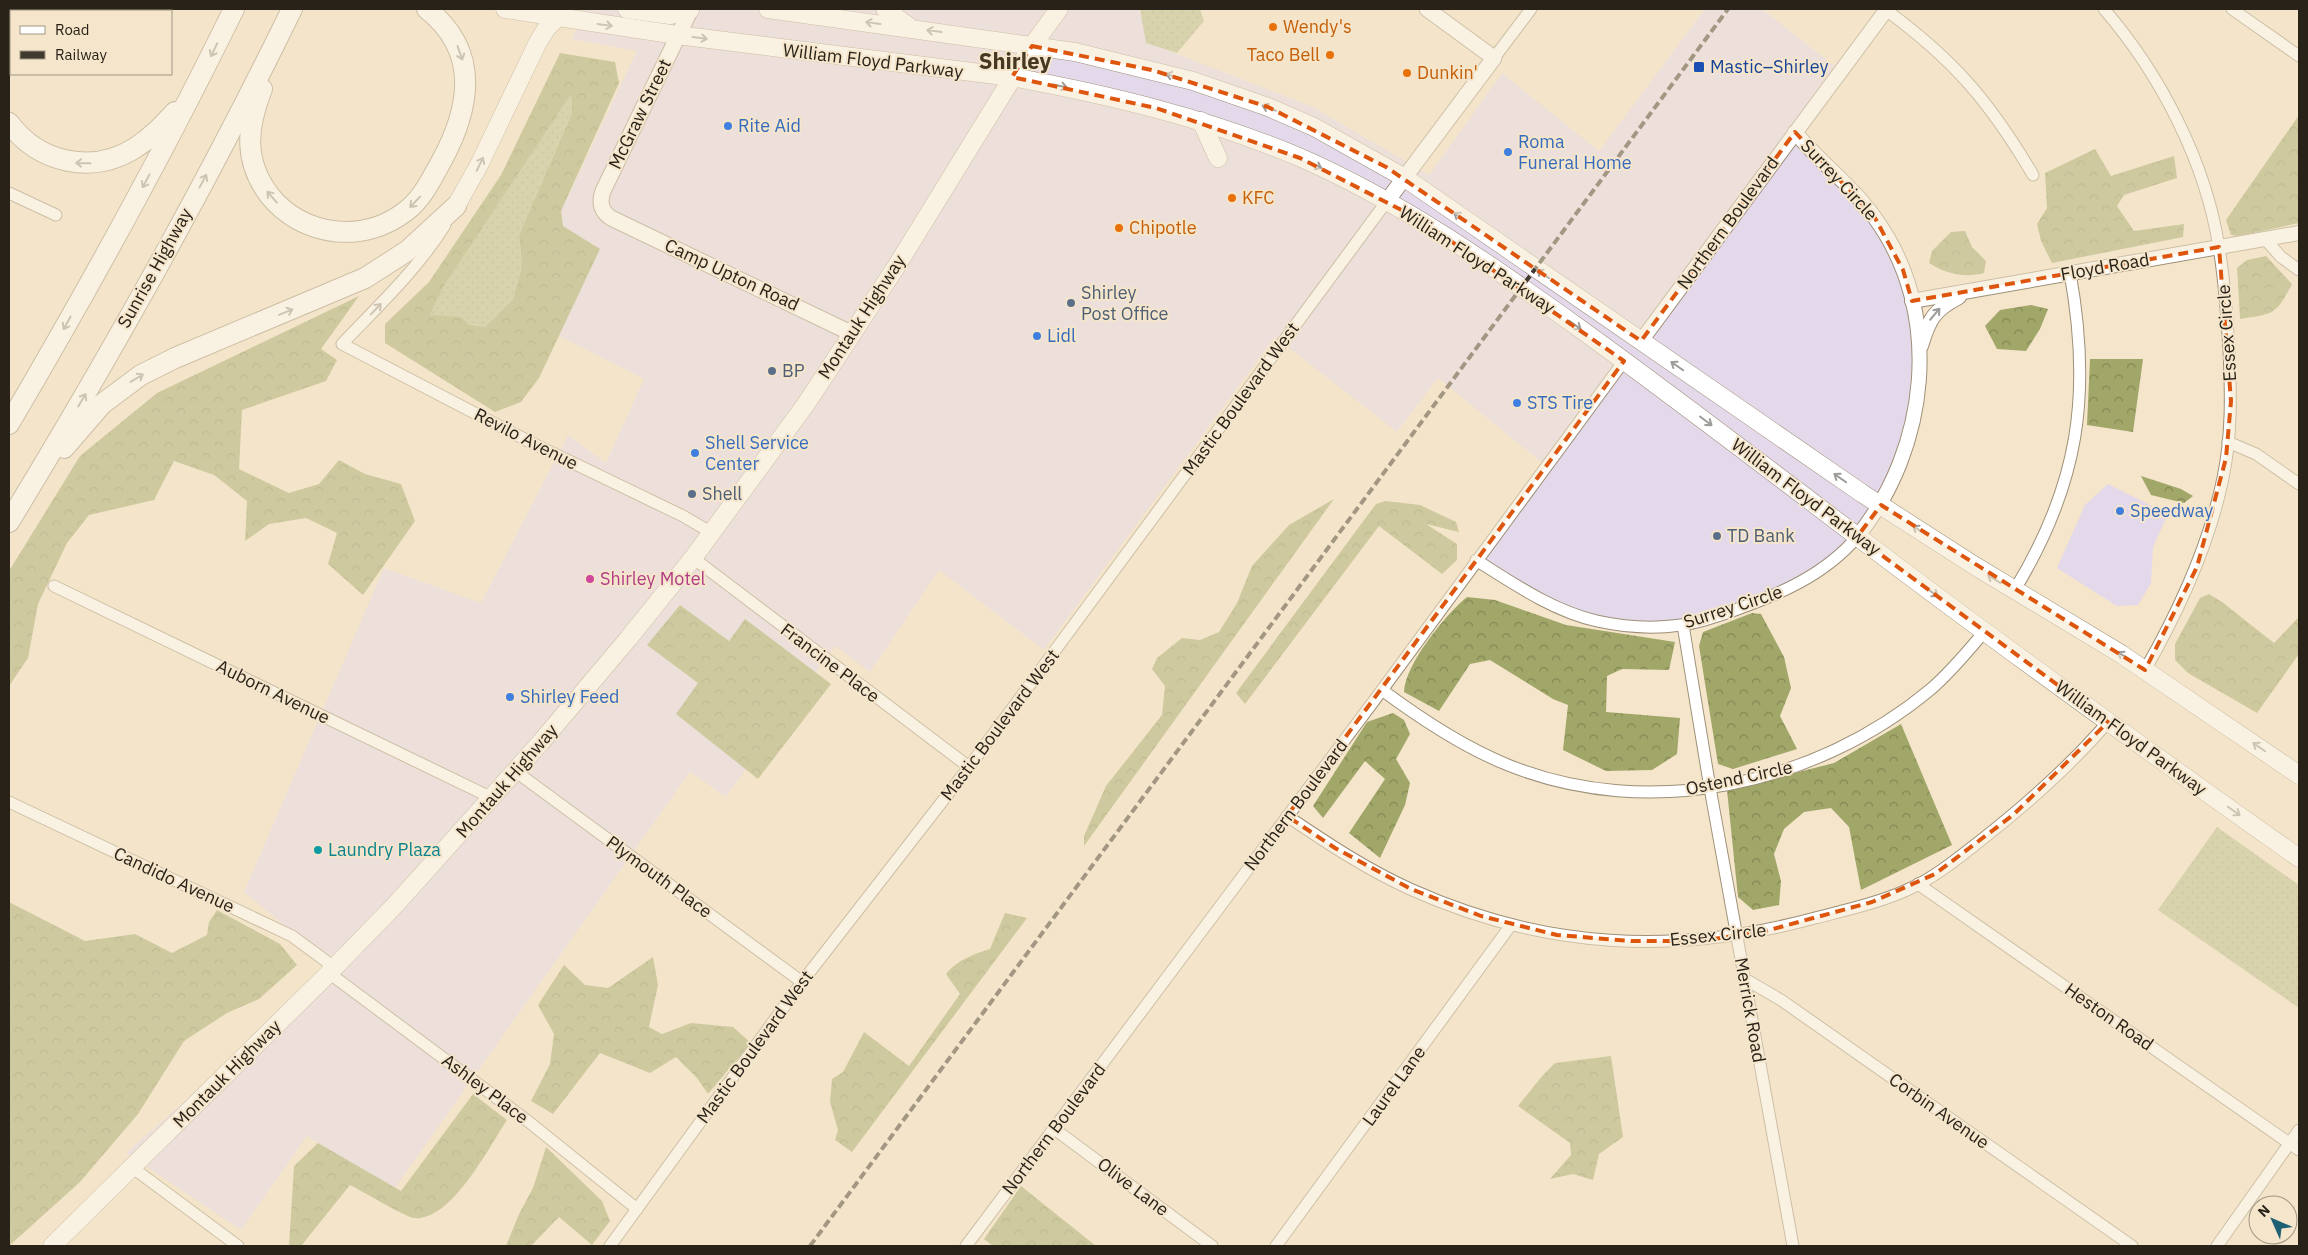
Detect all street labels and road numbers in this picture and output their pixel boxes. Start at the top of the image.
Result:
street label: William Floyd Parkway [782,38,965,83]
street label: McGraw Street [603,55,676,173]
street label: Surrey Circle [1796,134,1883,225]
street label: Northern Boulevard [1672,152,1784,294]
street label: William Floyd Parkway [1395,201,1560,319]
street label: Sunrise Highway [112,204,197,332]
street label: Camp Upton Road [661,233,803,316]
street label: Floyd Road [2059,247,2151,286]
street label: Montauk Highway [813,250,910,383]
street label: Essex Circle [2212,284,2241,382]
street label: Mastic Boulevard West [1177,318,1304,480]
street label: Revilo Avenue [470,403,582,475]
street label: William Floyd Parkway [1727,433,1886,560]
street label: Surrey Circle [1680,580,1785,633]
street label: Francine Place [776,618,885,707]
street label: Mastic Boulevard West [935,644,1064,805]
street label: Auborn Avenue [213,654,334,729]
street label: William Floyd Parkway [2051,675,2211,800]
street label: Montauk Highway [451,719,562,842]
street label: Northern Boulevard [1239,734,1353,875]
street label: Ostend Circle [1683,755,1794,800]
street label: Plymouth Place [602,830,717,923]
street label: Candido Avenue [110,841,238,918]
street label: Essex Circle [1669,918,1767,951]
street label: Merrick Road [1730,956,1771,1064]
street label: Mastic Boulevard West [691,966,818,1128]
street label: Heston Road [2060,978,2158,1056]
street label: Montauk Highway [168,1015,286,1133]
street label: Laurel Lane [1357,1041,1430,1130]
street label: Ashley Place [437,1049,533,1129]
street label: Northern Boulevard [997,1058,1111,1199]
street label: Corbin Avenue [1885,1068,1994,1154]
street label: Olive Lane [1093,1152,1174,1221]

